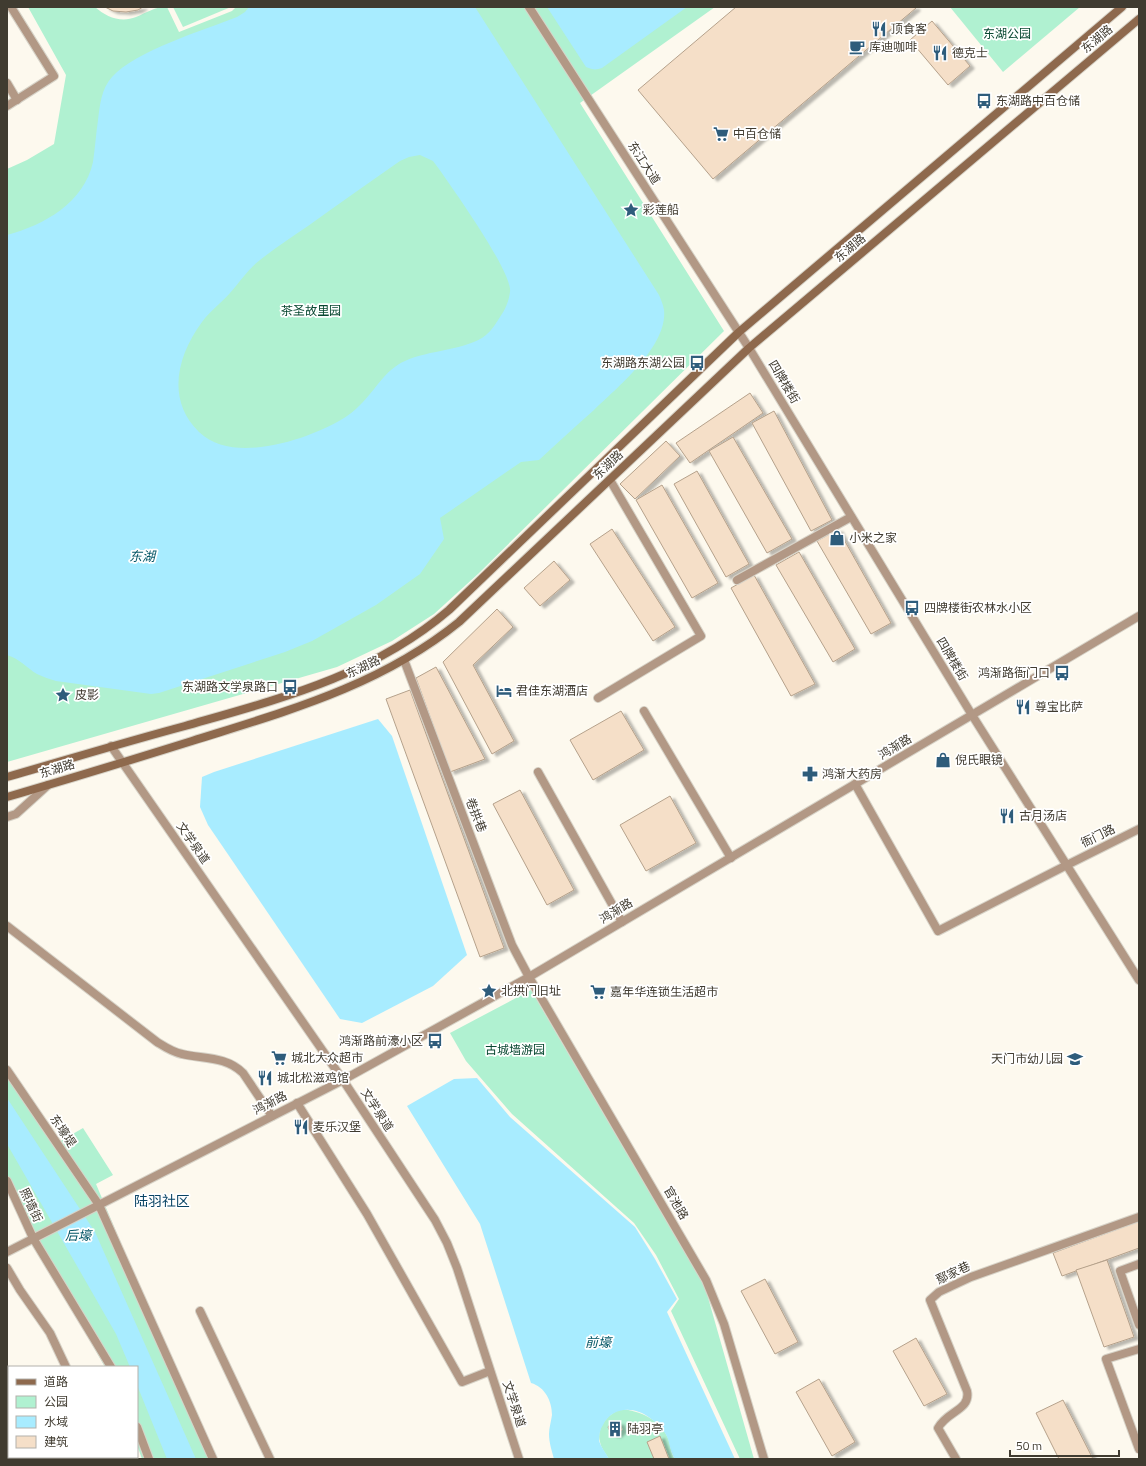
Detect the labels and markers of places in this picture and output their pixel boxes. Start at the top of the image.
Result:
place label: 顶食客 [891,19,927,38]
restaurant icon: 顶食客 [870,20,888,38]
place label: 库迪咖啡 [869,37,917,56]
cafe icon: 库迪咖啡 [848,38,866,56]
place label: 德克士 [952,43,988,62]
restaurant icon: 德克士 [931,44,949,62]
place label: 东湖路中百仓储 [996,91,1080,110]
bus stop icon: 东湖路中百仓储 [975,92,993,110]
place label: 中百仓储 [733,124,781,143]
supermarket icon: 中百仓储 [712,125,730,143]
place label: 彩莲船 [643,200,679,219]
place icon: 彩莲船 [622,201,640,219]
place label: 东湖路东湖公园 [601,353,685,372]
bus stop icon: 东湖路东湖公园 [688,354,706,372]
place label: 小米之家 [849,528,897,547]
shop icon: 小米之家 [828,529,846,547]
place label: 四牌楼街农林水小区 [924,598,1032,617]
bus stop icon: 四牌楼街农林水小区 [903,599,921,617]
place label: 鸿渐路衙门口 [978,663,1050,682]
bus stop icon: 鸿渐路衙门口 [1053,664,1071,682]
place label: 东湖路文学泉路口 [182,677,278,696]
bus stop icon: 东湖路文学泉路口 [281,678,299,696]
place label: 君佳东湖酒店 [516,681,588,700]
hotel icon: 君佳东湖酒店 [495,682,513,700]
place label: 皮影 [75,685,99,704]
place icon: 皮影 [54,686,72,704]
place label: 尊宝比萨 [1035,697,1083,716]
restaurant icon: 尊宝比萨 [1014,698,1032,716]
place label: 倪氏眼镜 [955,750,1003,769]
shop icon: 倪氏眼镜 [934,751,952,769]
place label: 鸿渐大药房 [822,764,882,783]
pharmacy icon: 鸿渐大药房 [801,765,819,783]
place label: 古月汤店 [1019,806,1067,825]
restaurant icon: 古月汤店 [998,807,1016,825]
place label: 北拱门旧址 [501,981,561,1000]
place icon: 北拱门旧址 [480,982,498,1000]
place label: 嘉年华连锁生活超市 [610,982,718,1001]
supermarket icon: 嘉年华连锁生活超市 [589,983,607,1001]
place label: 鸿渐路前濠小区 [339,1031,423,1050]
bus stop icon: 鸿渐路前濠小区 [426,1032,444,1050]
place label: 城北大众超市 [291,1048,363,1067]
supermarket icon: 城北大众超市 [270,1049,288,1067]
place label: 天门市幼儿园 [991,1049,1063,1068]
school or university icon: 天门市幼儿园 [1066,1050,1084,1068]
place label: 城北松滋鸡馆 [277,1068,349,1087]
restaurant icon: 城北松滋鸡馆 [256,1069,274,1087]
place label: 麦乐汉堡 [313,1117,361,1136]
restaurant icon: 麦乐汉堡 [292,1118,310,1136]
place label: 陆羽亭 [627,1419,663,1438]
building icon: 陆羽亭 [606,1420,624,1438]

